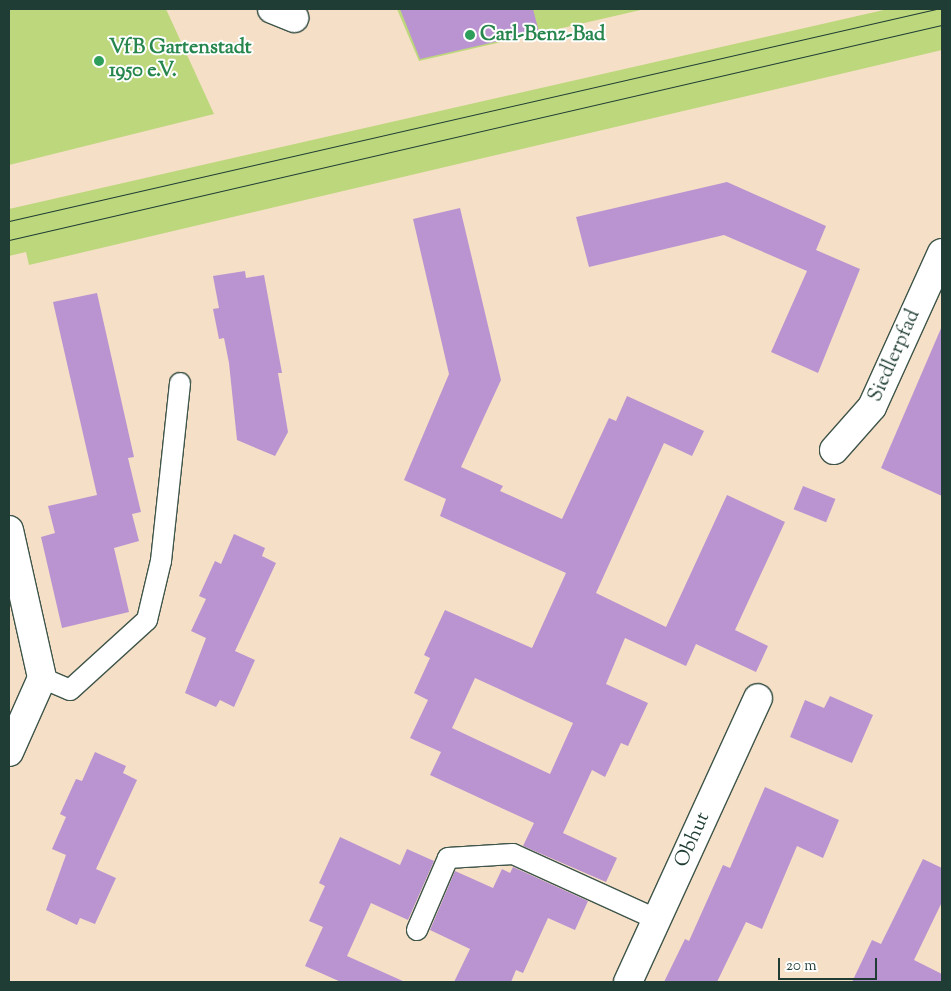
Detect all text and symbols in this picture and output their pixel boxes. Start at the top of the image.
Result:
place label: Carl-Benz-Bad [480,23,605,47]
marker: Carl-Benz-Bad [464,29,476,41]
place label: VfB Gartenstadt 1950 e.V. [109,37,252,84]
marker: VfB Gartenstadt 1950 e.V. [93,55,105,67]
street label: Siedlerpfad [864,306,926,406]
street label: Obhut [670,809,716,871]
scale bar [781,948,880,980]
text: 20 m [786,956,817,977]

